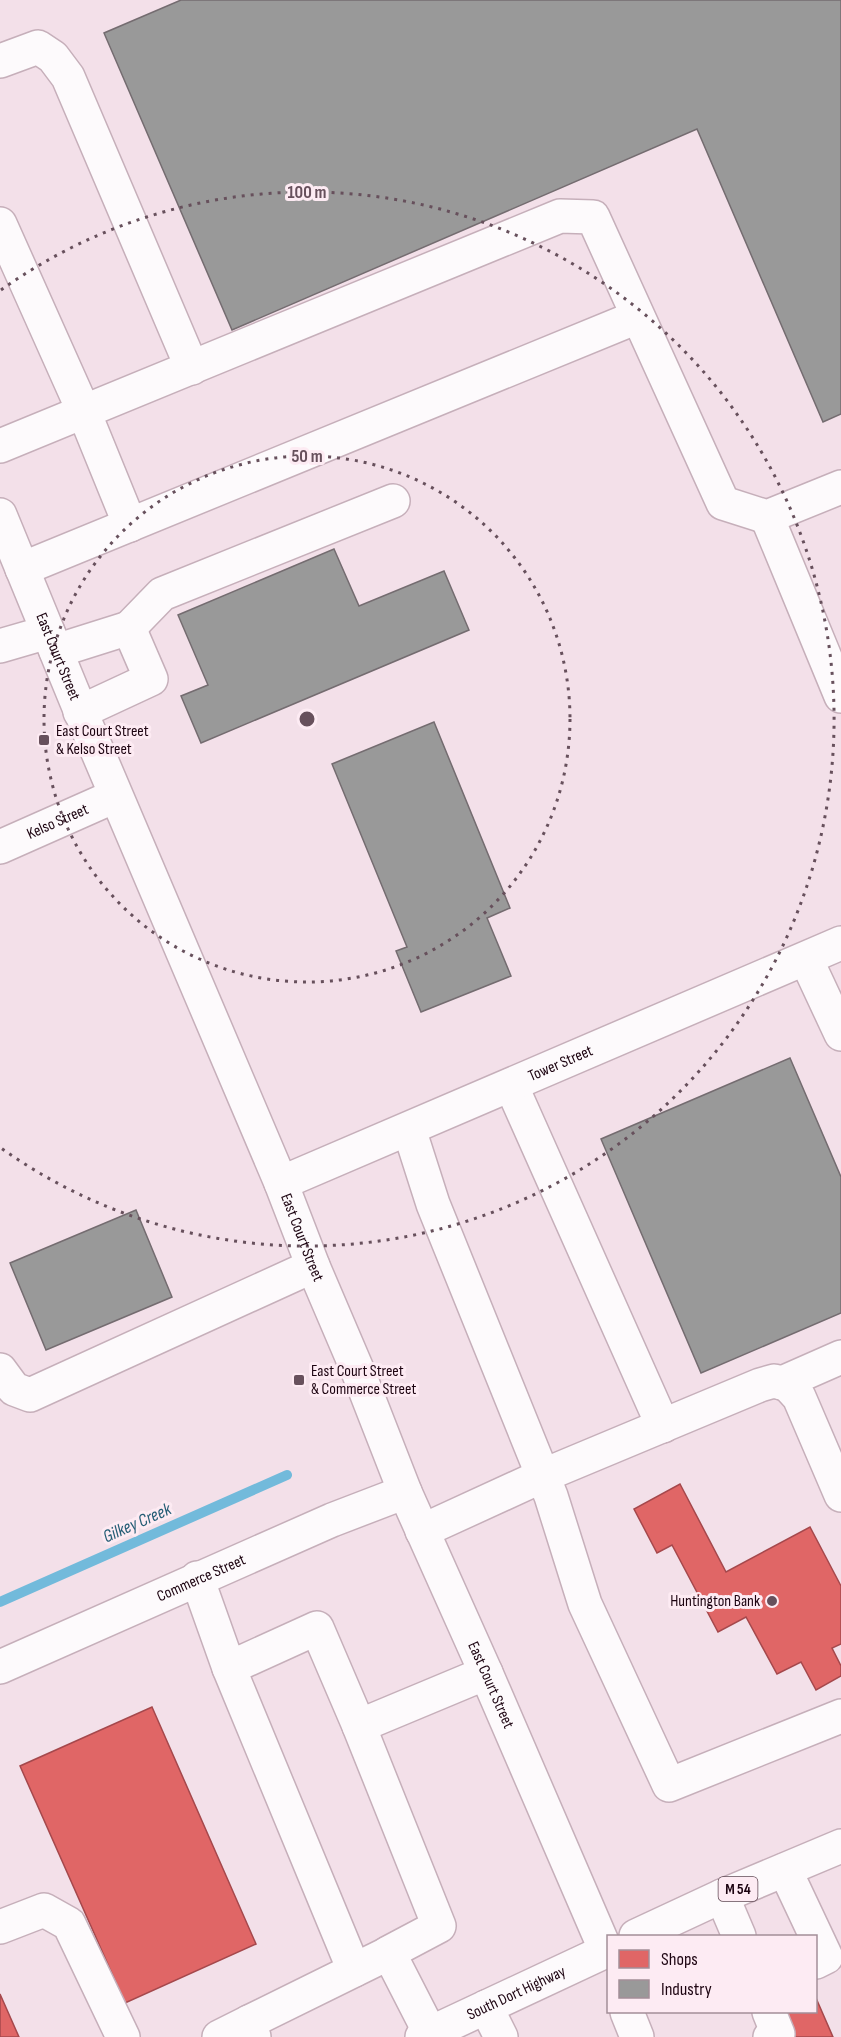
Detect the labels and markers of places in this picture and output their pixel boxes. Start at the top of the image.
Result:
centre of rings [297,709,317,729]
place label: East Court Street & Kelso Street [56,722,149,759]
marker: East Court Street & Kelso Street [37,733,51,747]
place label: East Court Street & Commerce Street [311,1362,416,1399]
marker: East Court Street & Commerce Street [292,1373,306,1387]
place label: Huntington Bank [670,1592,760,1611]
marker: Huntington Bank [765,1594,779,1608]

